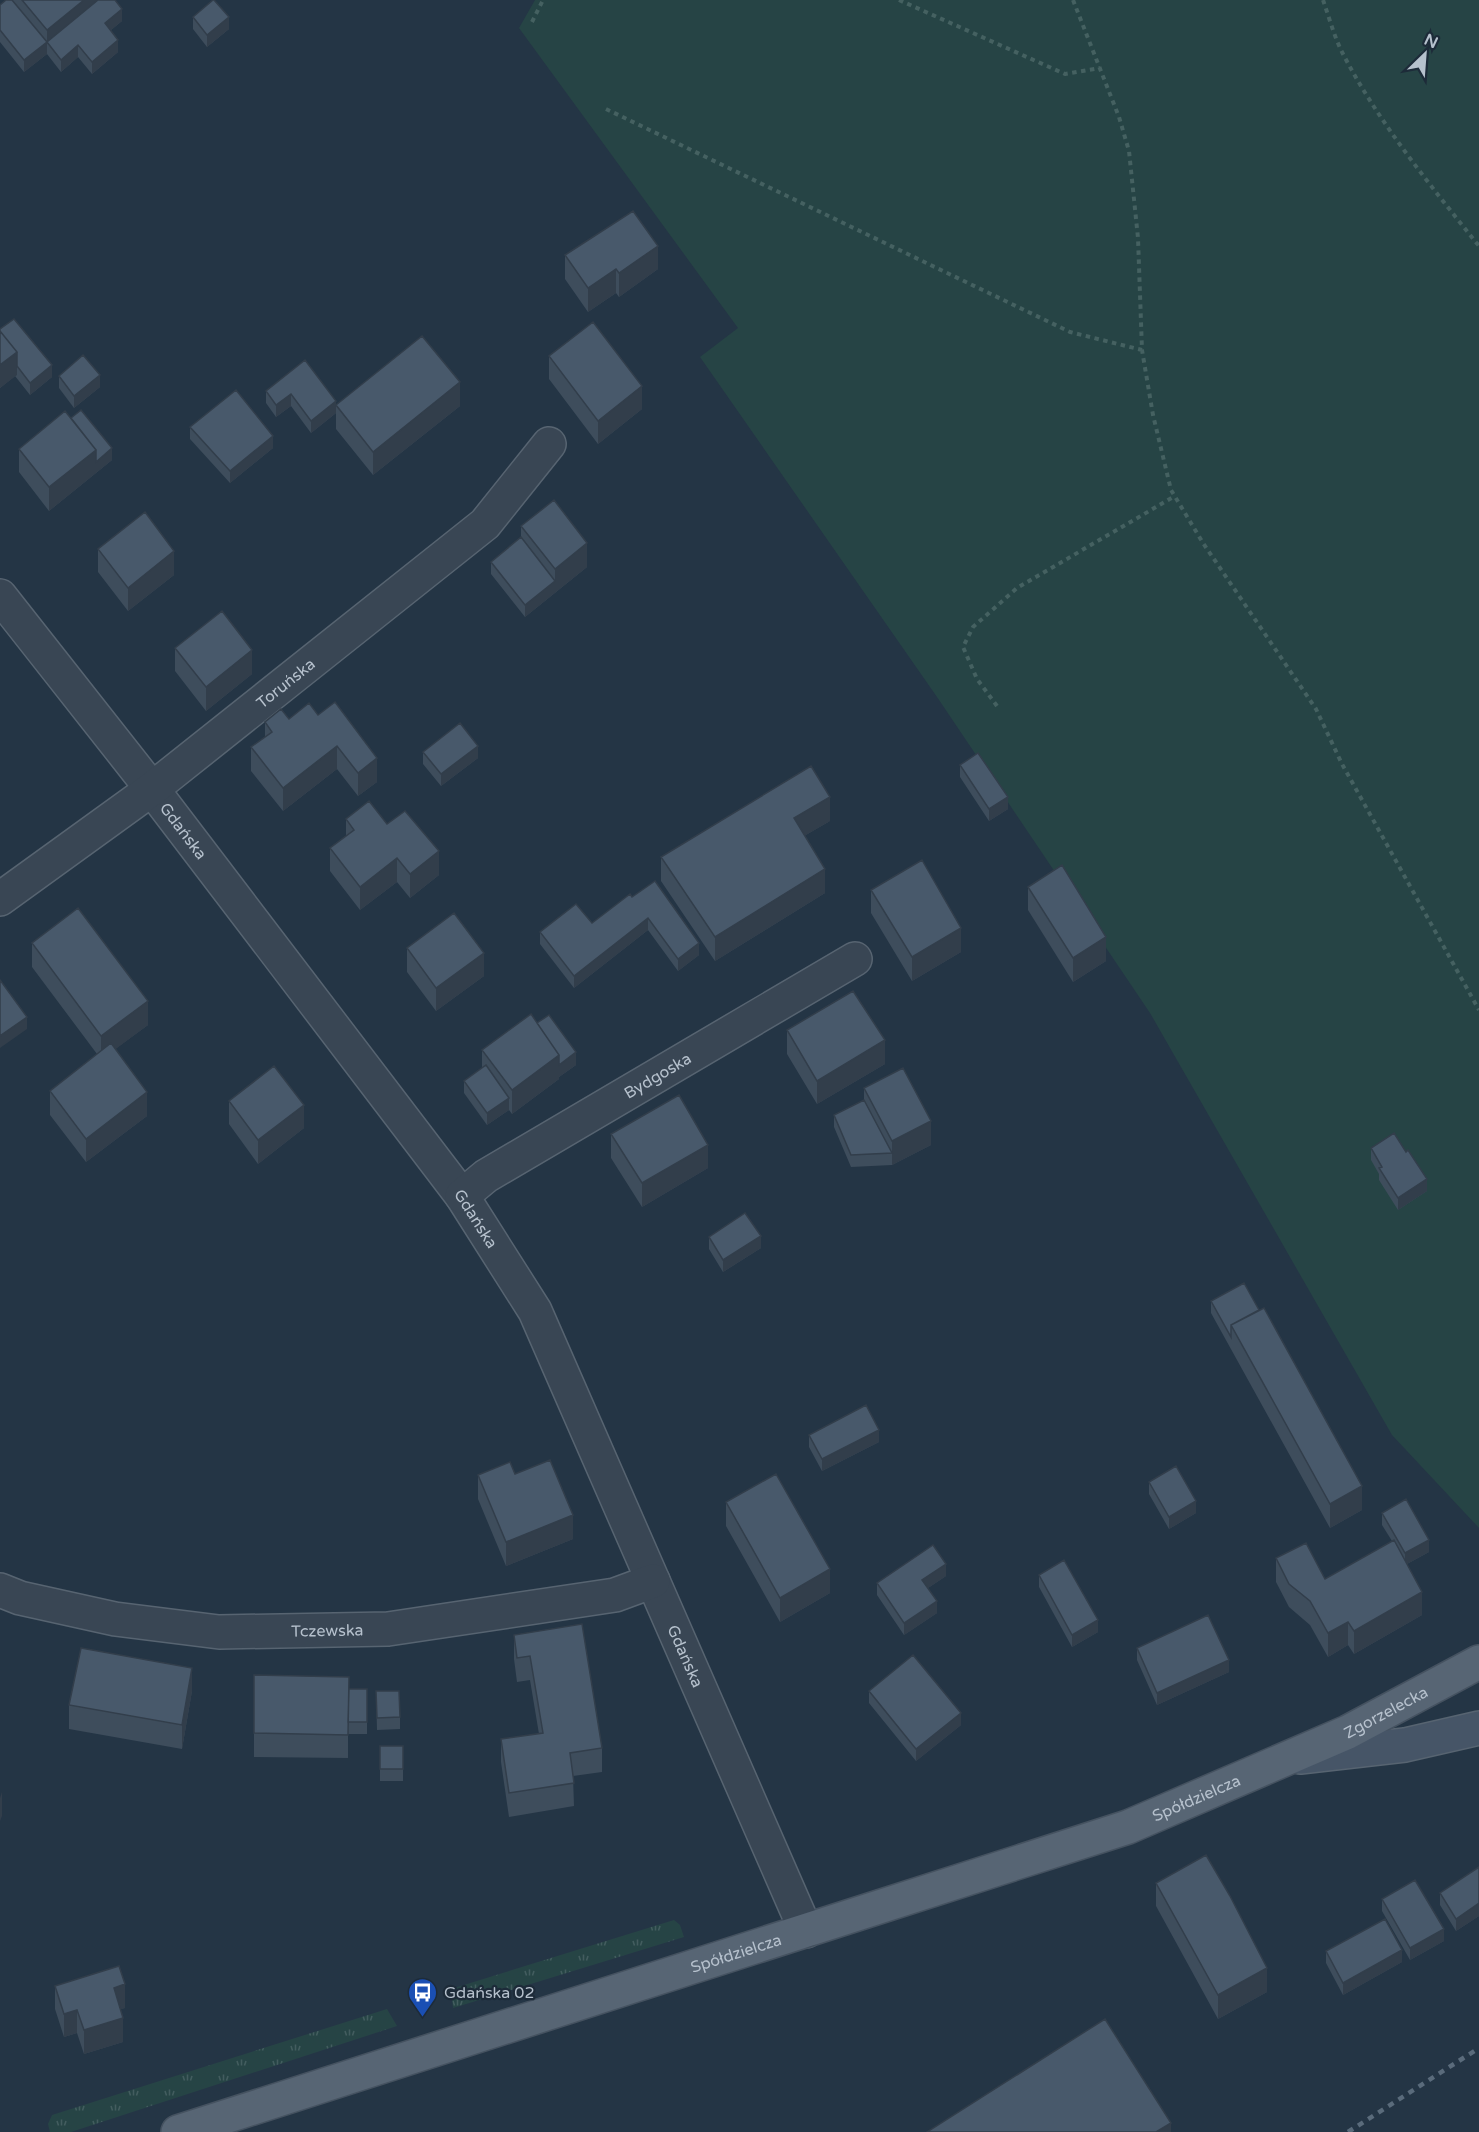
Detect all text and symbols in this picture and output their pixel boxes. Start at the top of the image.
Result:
north arrow [1395,24,1455,84]
text: N [1421,30,1441,53]
street label: Toruńska [253,654,319,713]
street label: Gdańska [155,799,211,864]
street label: Bydgoska [621,1049,695,1104]
street label: Gdańska [449,1185,502,1252]
street label: Tczewska [291,1620,364,1642]
street label: Gdańska [662,1622,707,1691]
street label: Zgorzelecka [1341,1682,1431,1743]
street label: Spółdzielcza [1149,1771,1244,1826]
street label: Spółdzielcza [688,1930,784,1978]
bus stop icon: Gdańska 02 [407,1976,439,2018]
place label: Gdańska 02 [444,1983,534,2003]

